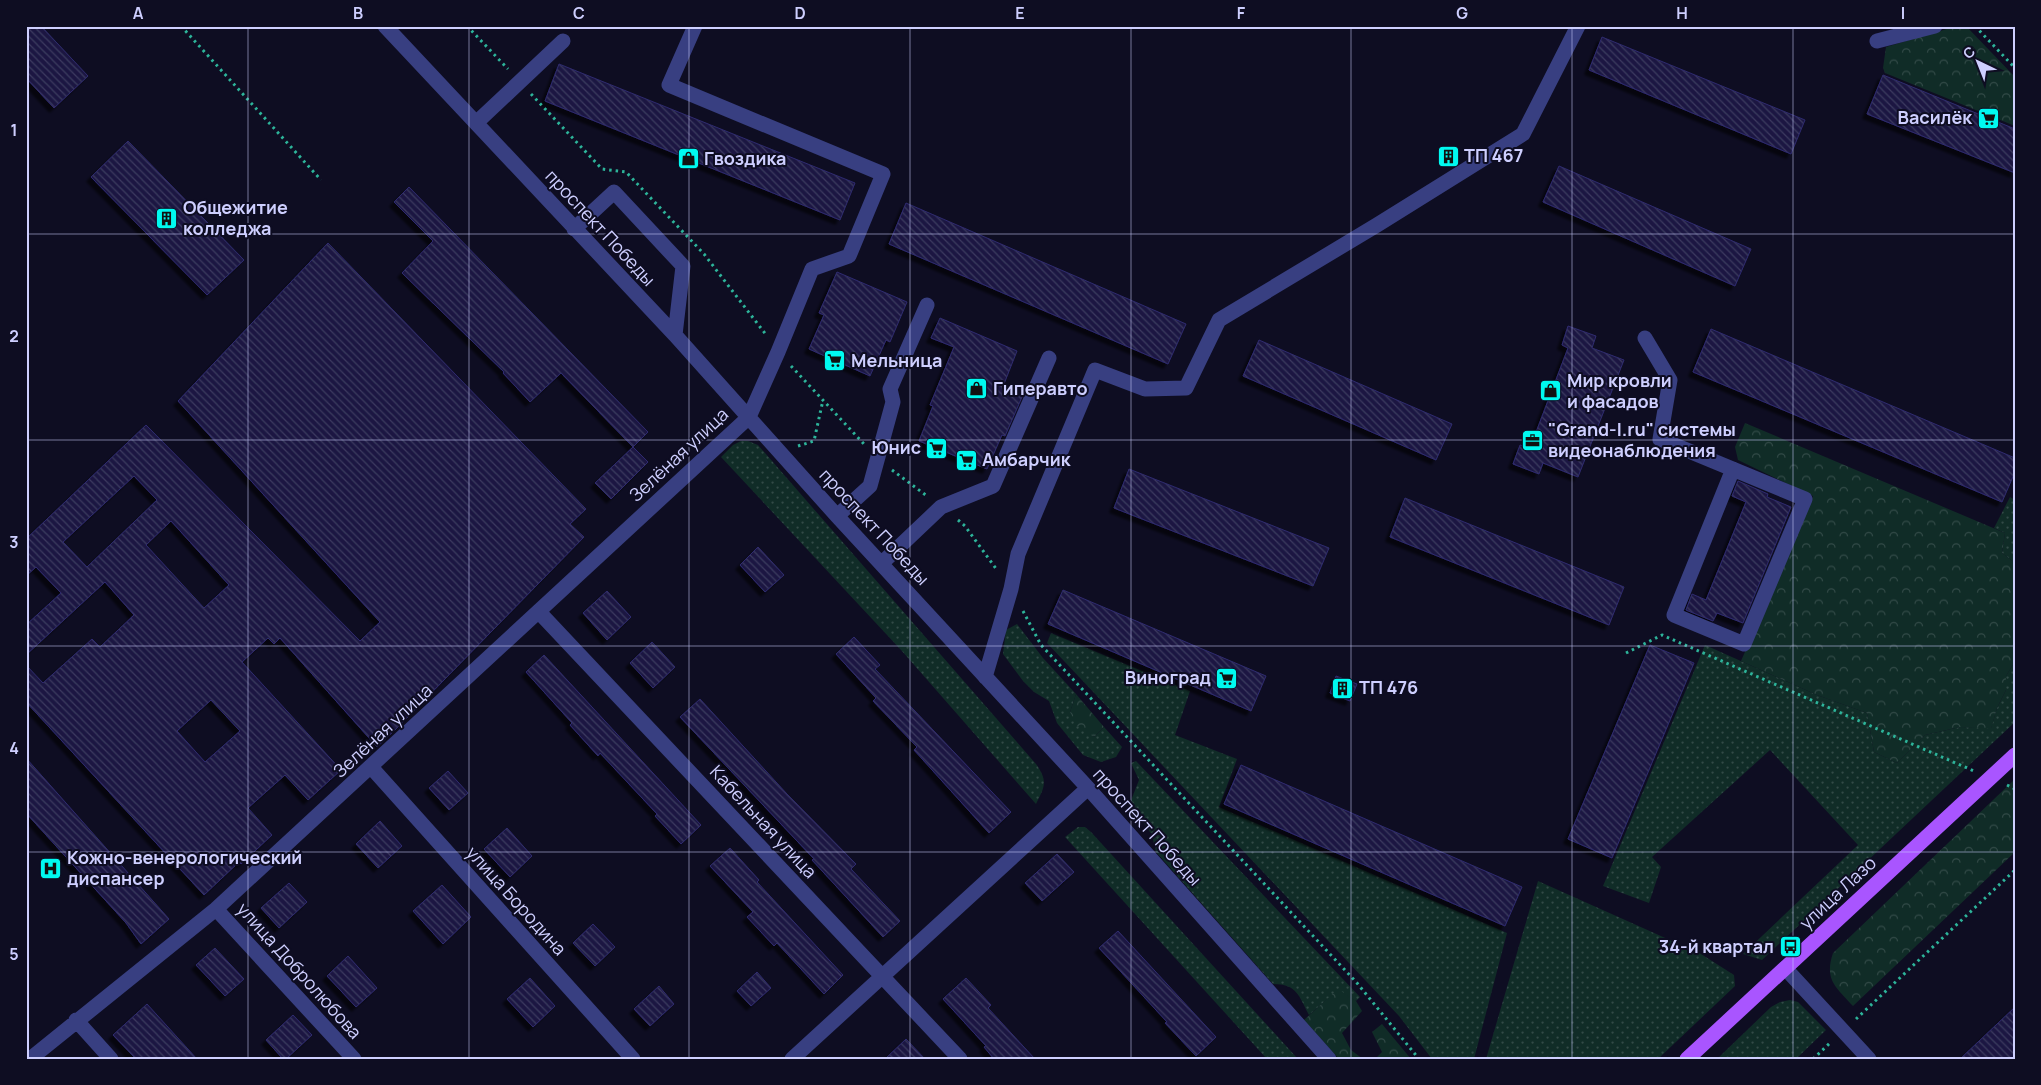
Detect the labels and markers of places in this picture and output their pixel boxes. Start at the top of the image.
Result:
place label: Василёк [1898,105,1973,129]
supermarket icon: Василёк [1976,106,2000,130]
place label: ТП 467 [1464,143,1523,167]
building icon: ТП 467 [1436,144,1460,168]
place label: Гвоздика [704,146,786,170]
shop icon: Гвоздика [676,147,700,171]
place label: Общежитие колледжа [183,195,288,240]
building icon: Общежитие колледжа [155,206,179,230]
place label: Мельница [851,348,942,372]
supermarket icon: Мельница [823,349,847,373]
place label: Мир кровли и фасадов [1567,368,1672,413]
place label: Гиперавто [993,376,1088,400]
shop icon: Гиперавто [965,377,989,401]
shop icon: Мир кровли и фасадов [1539,379,1563,403]
place label: "Grand-l.ru" системы видеонаблюдения [1548,417,1736,462]
office icon: "Grand-l.ru" системы видеонаблюдения [1520,428,1544,452]
place label: Юнис [871,435,921,459]
supermarket icon: Юнис [925,436,949,460]
place label: Амбарчик [982,447,1072,471]
supermarket icon: Амбарчик [954,448,978,472]
place label: Виноград [1125,665,1211,689]
supermarket icon: Виноград [1215,666,1239,690]
place label: ТП 476 [1359,675,1418,699]
building icon: ТП 476 [1331,676,1355,700]
place label: Кожно-венерологический диспансер [67,845,302,890]
hospital icon: Кожно-венерологический диспансер [39,856,63,880]
place label: 34-й квартал [1659,934,1774,958]
bus stop icon: 34-й квартал [1778,935,1802,959]

